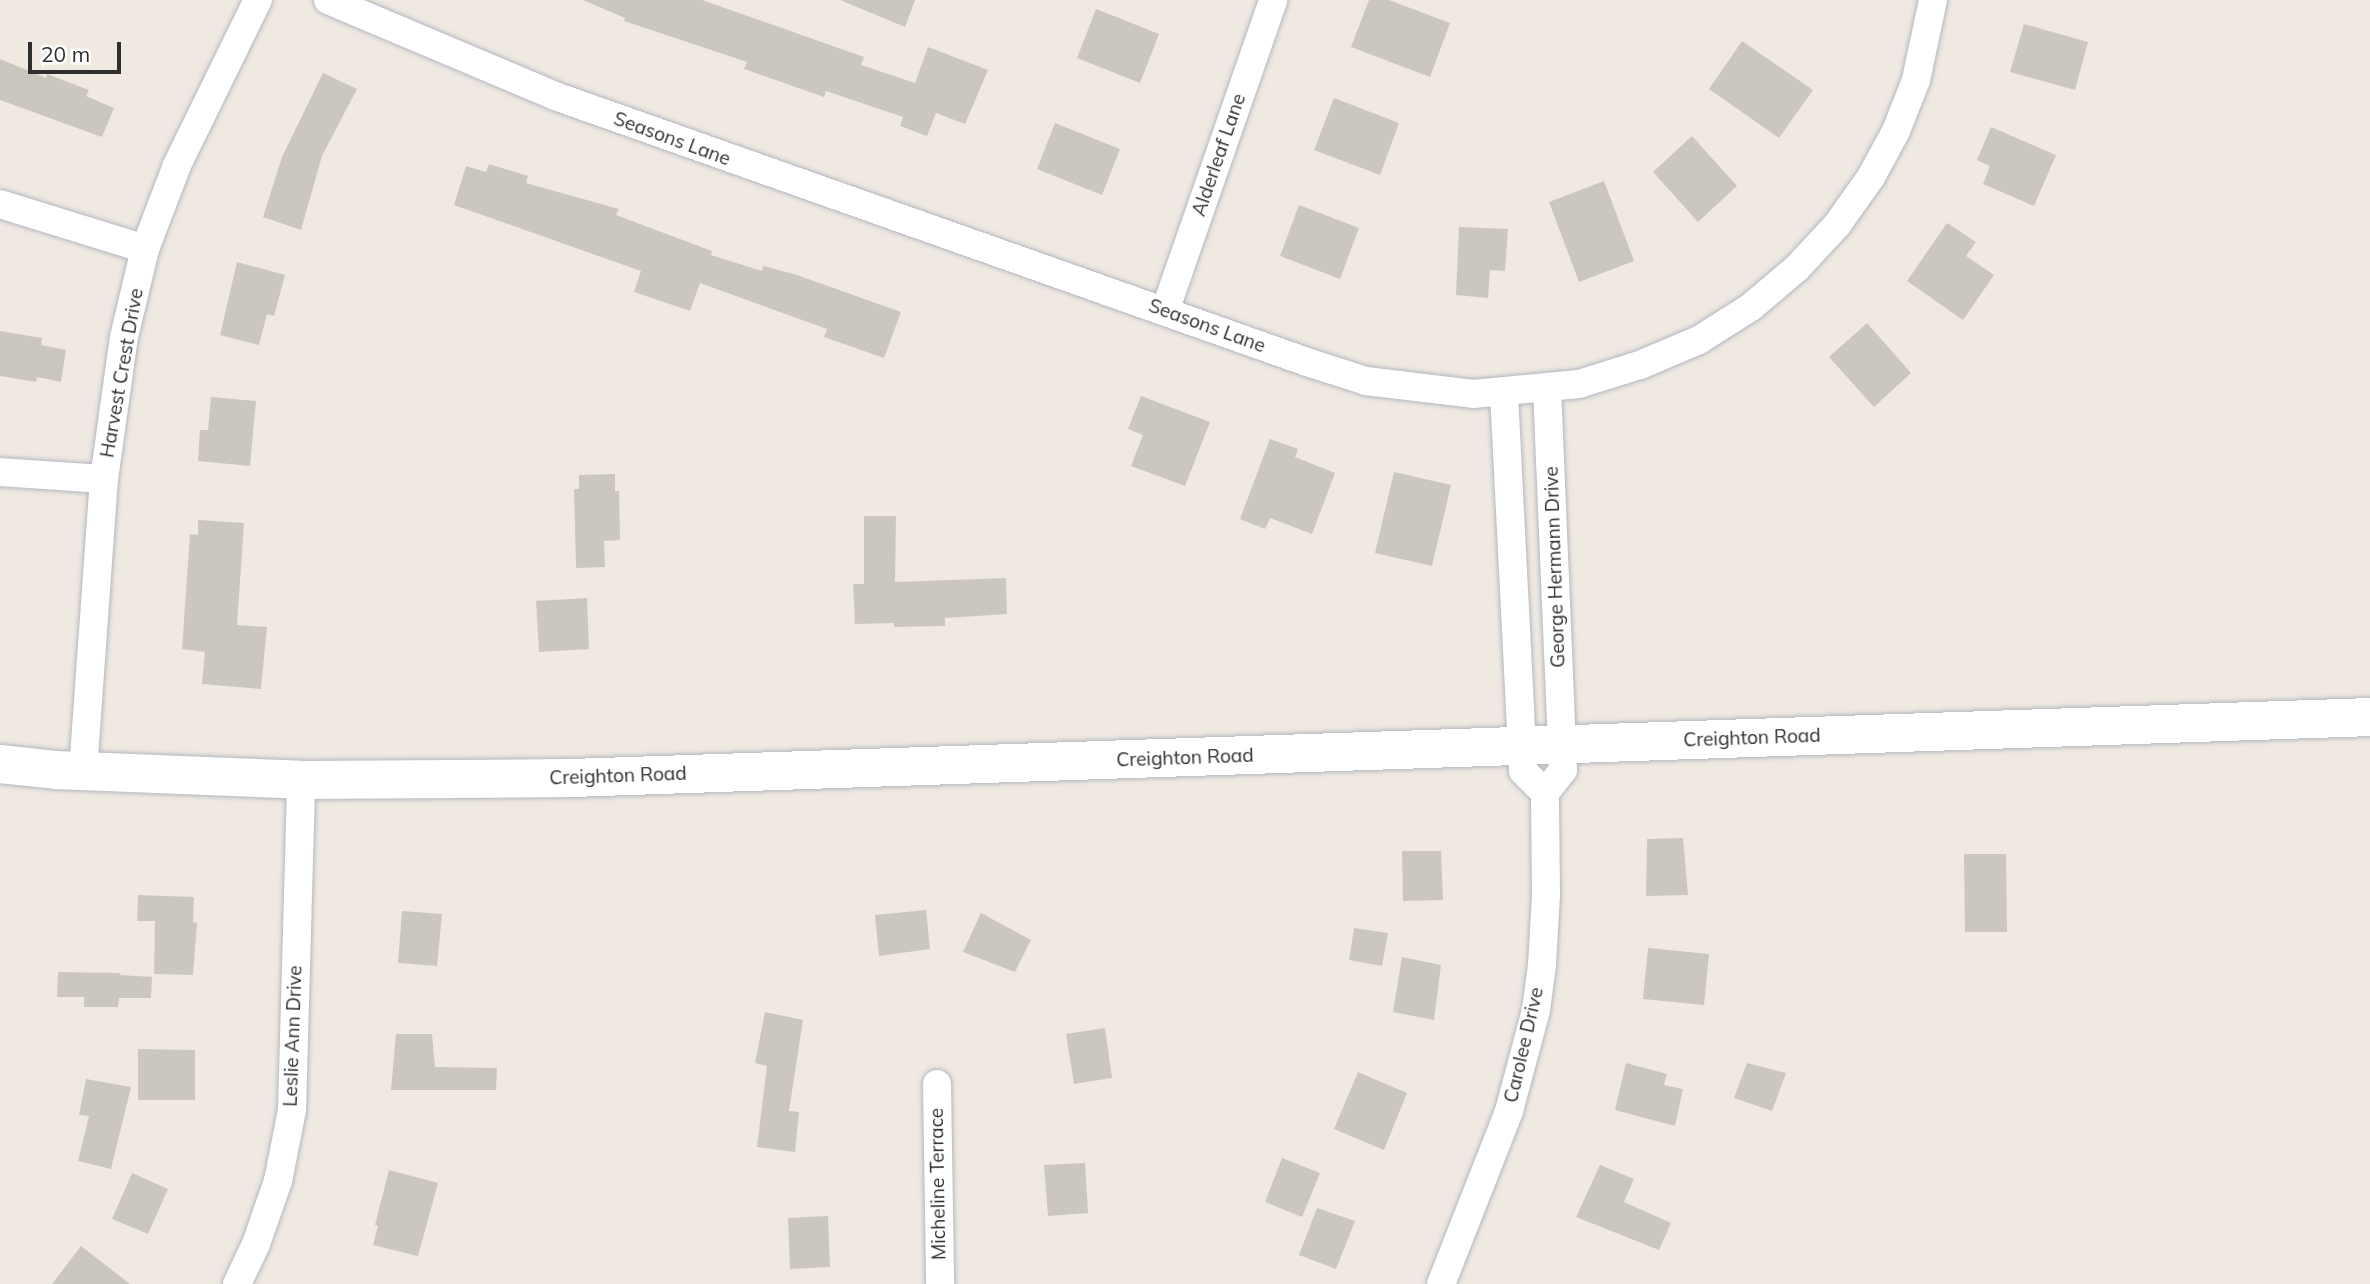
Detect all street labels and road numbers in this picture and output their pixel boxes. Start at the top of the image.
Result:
street label: Alderleaf Lane [1187,91,1251,219]
street label: Seasons Lane [611,107,733,171]
street label: Harvest Crest Drive [96,287,148,459]
street label: Seasons Lane [1146,294,1268,358]
street label: George Hermann Drive [1540,466,1570,668]
street label: Creighton Road [1683,724,1821,752]
street label: Creighton Road [1116,744,1254,772]
street label: Creighton Road [549,762,687,790]
street label: Leslie Ann Drive [279,965,307,1107]
street label: Carolee Drive [1500,985,1548,1105]
street label: Micheline Terrace [925,1108,951,1260]

